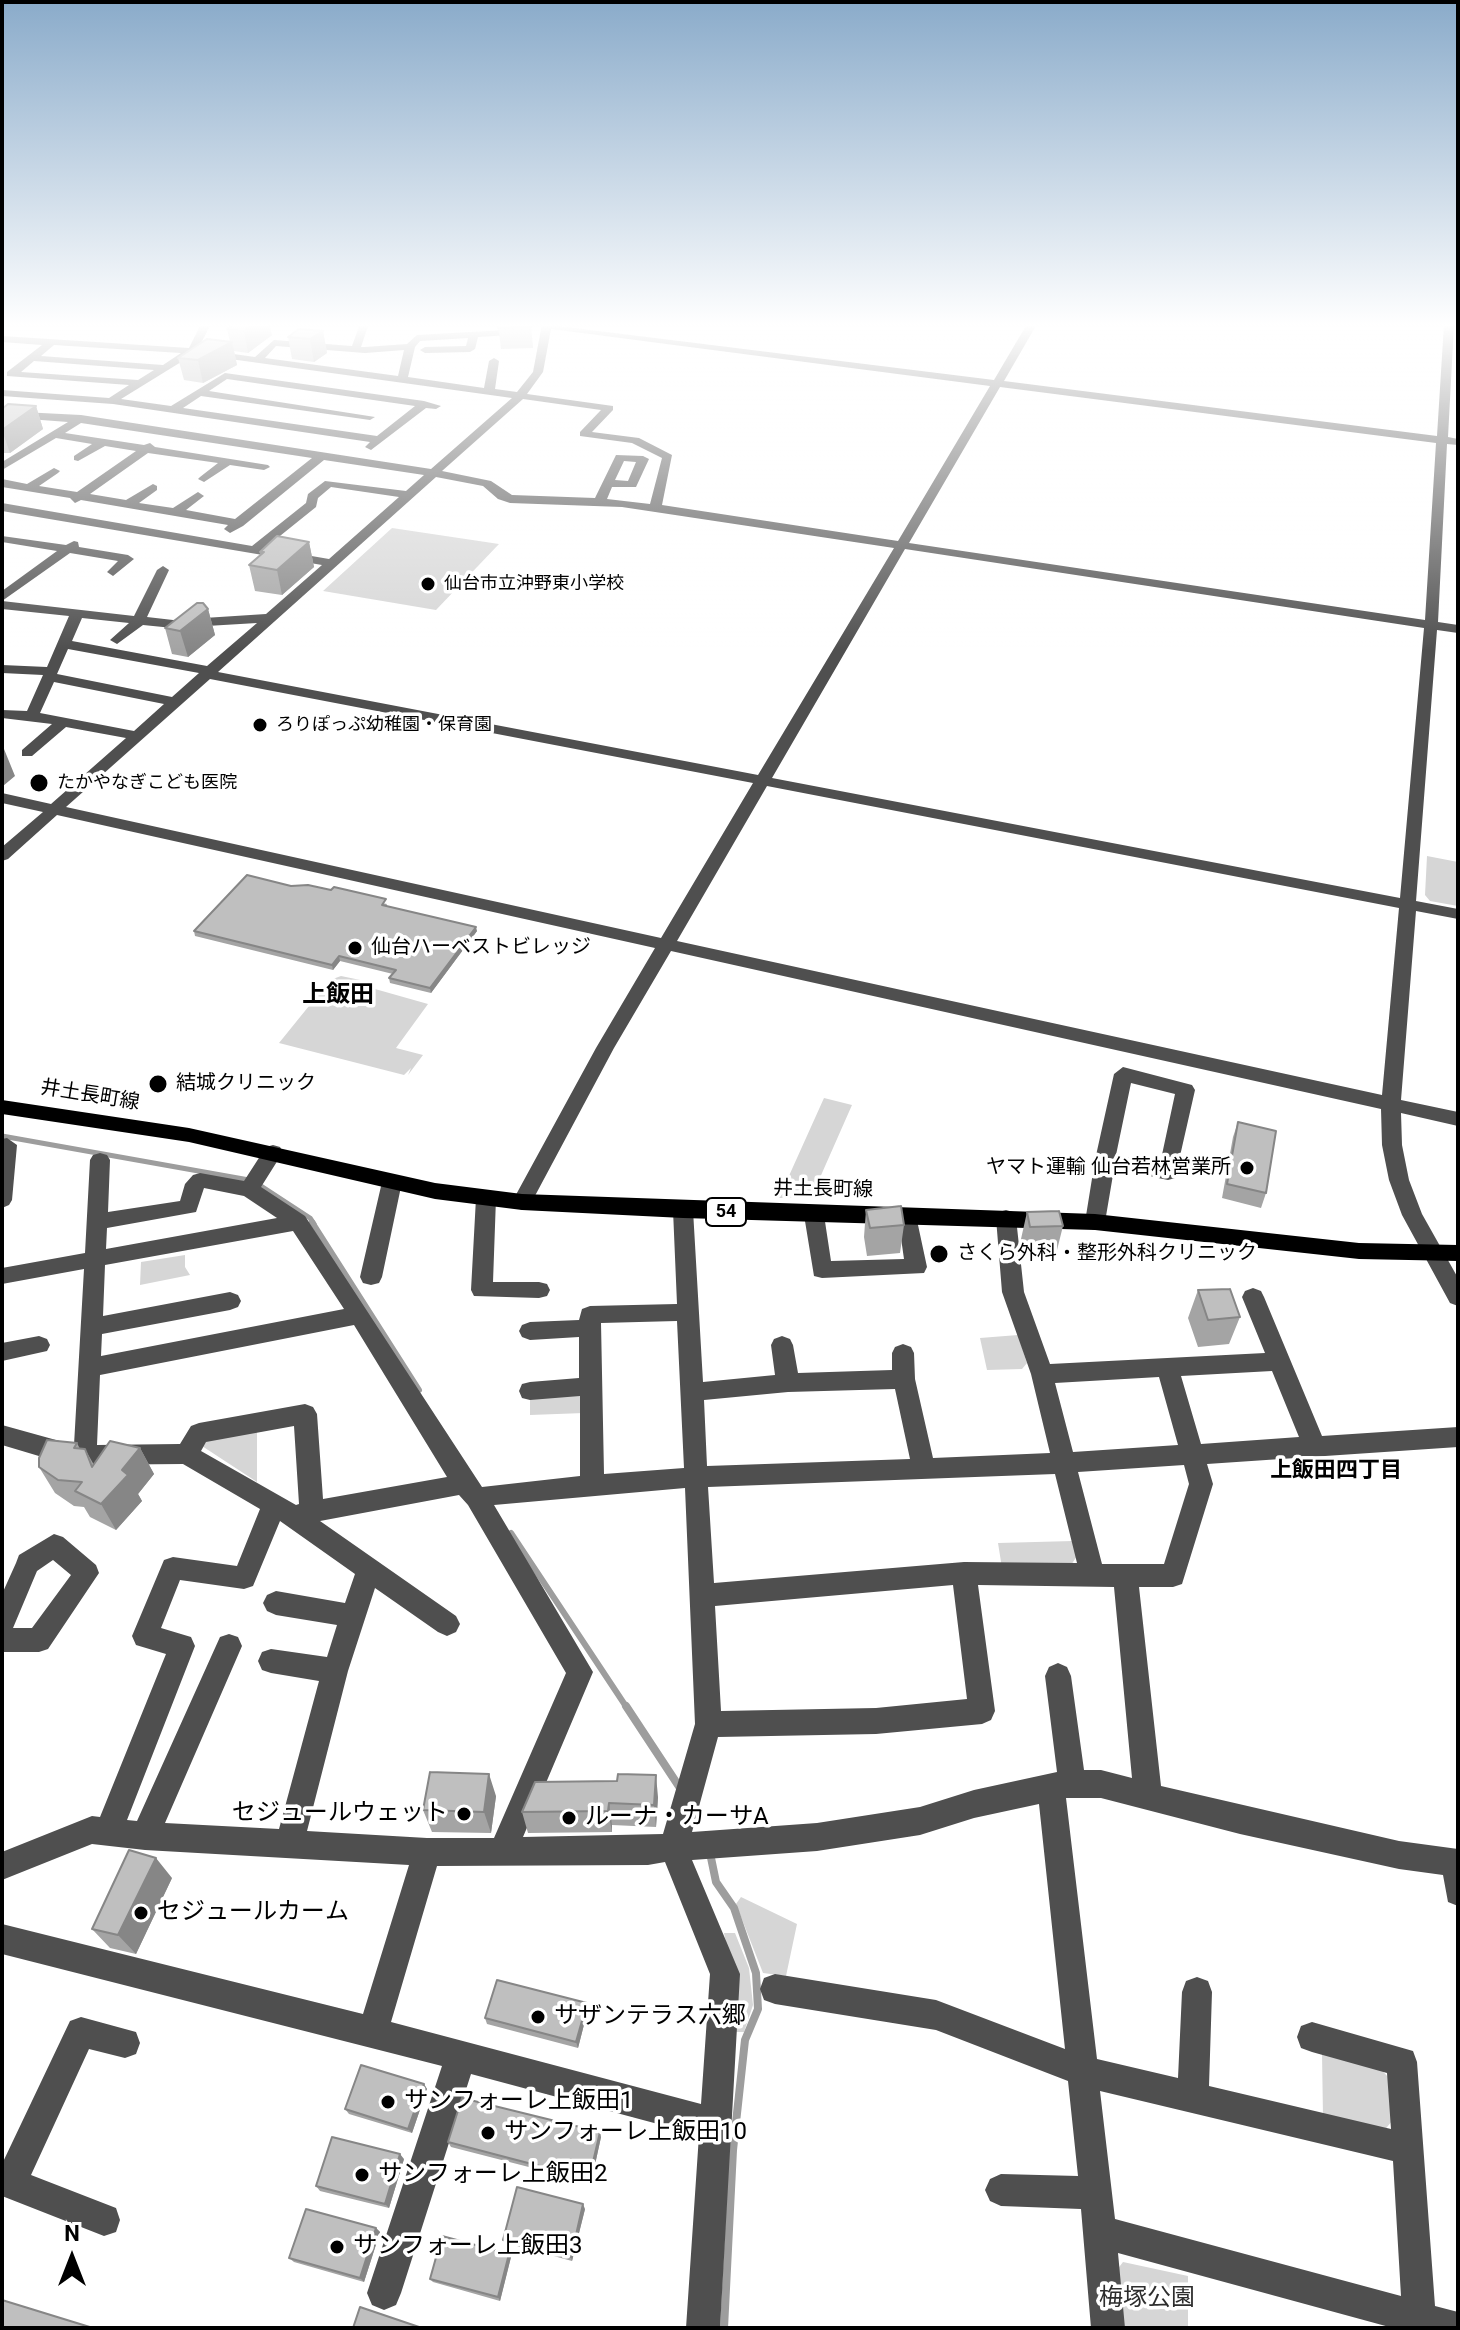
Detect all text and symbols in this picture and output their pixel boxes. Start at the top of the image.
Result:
place label: 仙台市立沖野東小学校 [444,573,624,595]
marker: 仙台市立沖野東小学校 [419,575,437,593]
place label: ろりぽっぷ幼稚園・保育園 [276,714,492,736]
marker: ろりぽっぷ幼稚園・保育園 [251,716,269,734]
marker: たかやなぎこども医院 [28,772,50,794]
place label: たかやなぎこども医院 [57,772,237,794]
place label: 仙台ハーベストビレッジ [371,936,591,960]
marker: 仙台ハーベストビレッジ [346,939,364,957]
district label: 上飯田 [302,982,374,1010]
place label: 結城クリニック [176,1072,316,1096]
marker: 結城クリニック [147,1073,169,1095]
street label: 井土長町線 [39,1076,141,1116]
place label: ヤマト運輸 仙台若林営業所 [986,1156,1231,1180]
marker: ヤマト運輸 仙台若林営業所 [1238,1159,1256,1177]
street label: 井土長町線 [773,1177,873,1203]
road number: 54 [706,1198,746,1226]
place label: さくら外科・整形外科クリニック [957,1242,1257,1266]
marker: さくら外科・整形外科クリニック [928,1243,950,1265]
district label: 上飯田四丁目 [1270,1458,1402,1484]
place label: セジュールウェット [232,1800,448,1828]
place label: ルーナ・カーサA [585,1804,769,1832]
marker: セジュールウェット [455,1805,473,1823]
marker: ルーナ・カーサA [560,1809,578,1827]
place label: セジュールカーム [157,1899,349,1927]
marker: セジュールカーム [132,1904,150,1922]
place label: サザンテラス六郷 [554,2003,746,2031]
marker: サザンテラス六郷 [529,2008,547,2026]
place label: サンフォーレ上飯田1 [404,2088,633,2116]
marker: サンフォーレ上飯田1 [379,2093,397,2111]
place label: サンフォーレ上飯田10 [504,2119,747,2147]
marker: サンフォーレ上飯田10 [479,2124,497,2142]
place label: サンフォーレ上飯田2 [378,2161,607,2189]
marker: サンフォーレ上飯田2 [353,2166,371,2184]
north arrow [32,2218,112,2298]
text: N [64,2221,80,2246]
place label: サンフォーレ上飯田3 [353,2233,582,2261]
marker: サンフォーレ上飯田3 [328,2238,346,2256]
park label: 梅塚公園 [1099,2285,1195,2313]

